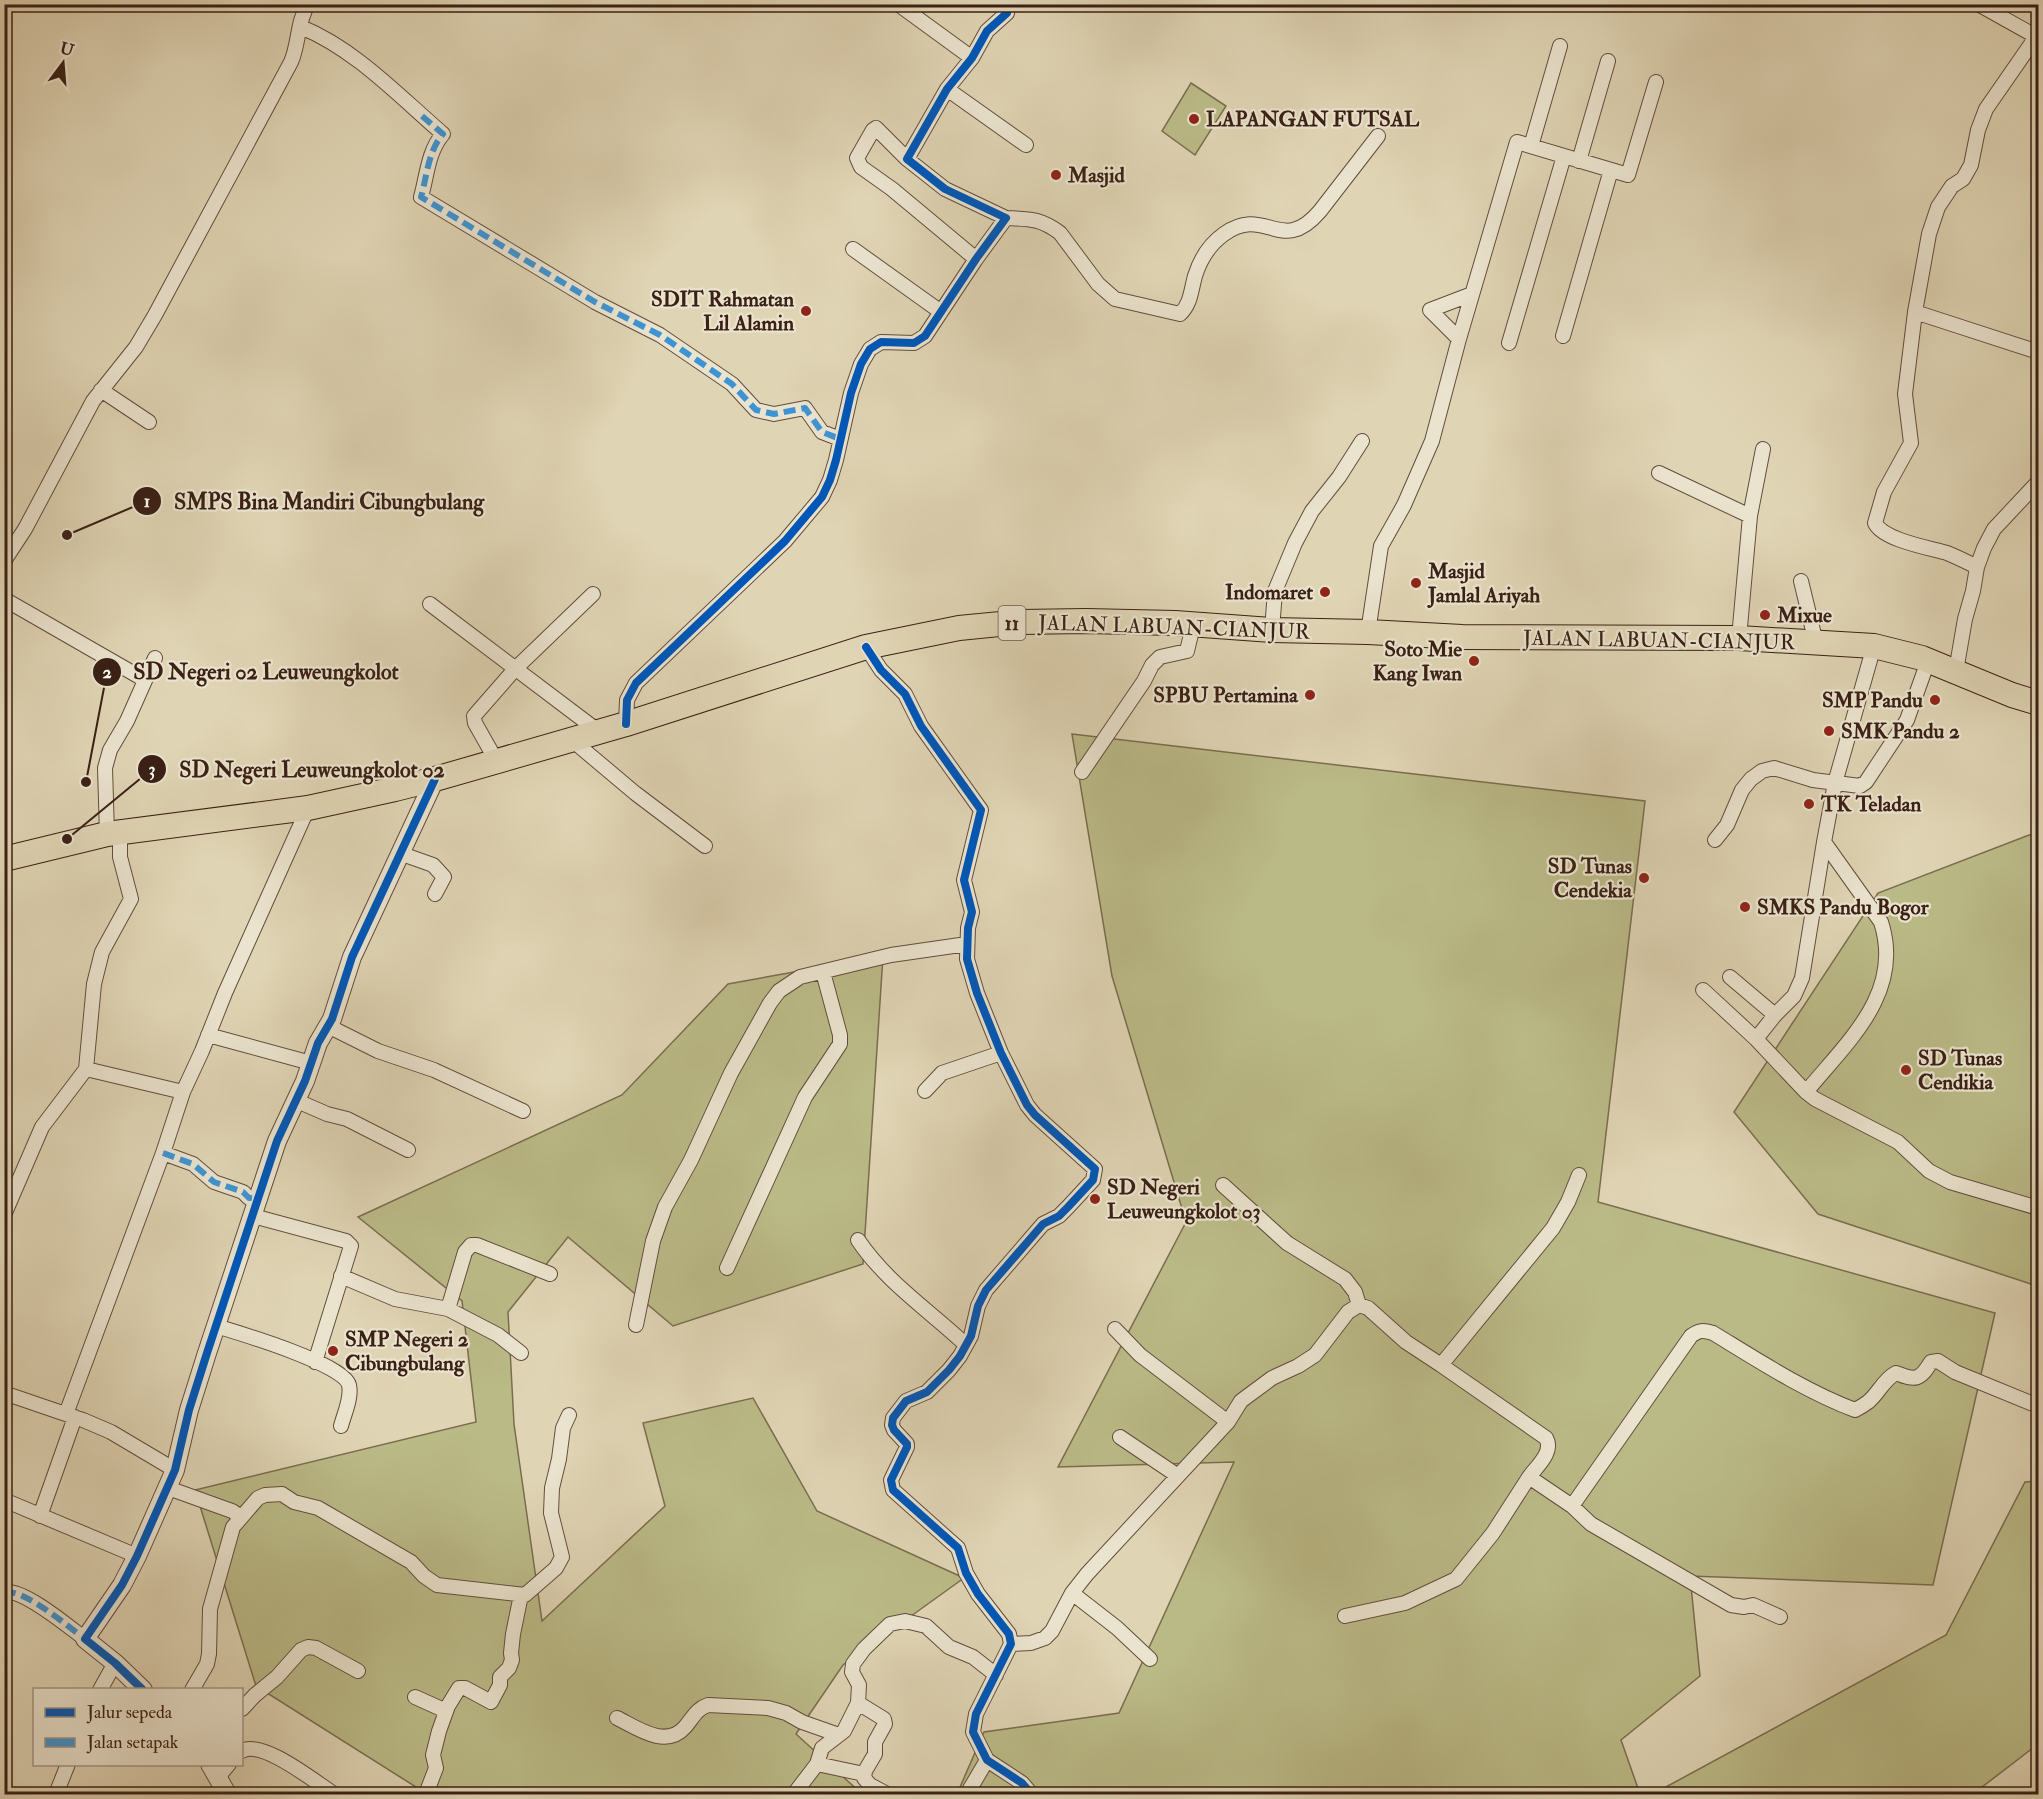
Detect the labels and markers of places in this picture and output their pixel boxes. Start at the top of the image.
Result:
place label: LAPANGAN FUTSAL [1206,106,1420,133]
marker: LAPANGAN FUTSAL [1187,112,1201,126]
place label: Masjid [1067,162,1125,189]
marker: Masjid [1049,168,1063,182]
place label: SDIT Rahmatan Lil Alamin [651,286,794,337]
marker: SDIT Rahmatan Lil Alamin [799,304,813,318]
callout: SMPS Bina Mandiri Cibungbulang [132,481,496,521]
place label: Masjid Jamlal Ariyah [1427,558,1540,609]
marker: Masjid Jamlal Ariyah [1409,576,1423,590]
place label: Indomaret [1225,579,1313,606]
marker: Indomaret [1318,585,1332,599]
place label: Mixue [1776,602,1832,629]
marker: Mixue [1758,608,1772,622]
place label: Soto Mie Kang Iwan [1373,636,1462,687]
callout: SD Negeri 02 Leuweungkolot [92,652,411,692]
marker: Soto Mie Kang Iwan [1467,654,1481,668]
place label: SPBU Pertamina [1153,682,1299,709]
place label: SMP Pandu [1822,687,1923,714]
marker: SPBU Pertamina [1303,688,1317,702]
marker: SMP Pandu [1928,693,1942,707]
place label: SMK Pandu 2 [1841,718,1960,745]
marker: SMK Pandu 2 [1822,724,1836,738]
callout: SD Negeri Leuweungkolot 02 [137,749,457,789]
place label: TK Teladan [1820,791,1921,818]
marker: TK Teladan [1802,797,1816,811]
place label: SD Tunas Cendekia [1548,853,1633,904]
marker: SD Tunas Cendekia [1637,871,1651,885]
place label: SMKS Pandu Bogor [1757,894,1930,921]
marker: SMKS Pandu Bogor [1738,900,1752,914]
place label: SD Tunas Cendikia [1918,1045,2002,1096]
marker: SD Tunas Cendikia [1899,1063,1913,1077]
place label: SD Negeri Leuweungkolot 03 [1107,1174,1261,1225]
marker: SD Negeri Leuweungkolot 03 [1088,1192,1102,1206]
place label: SMP Negeri 2 Cibungbulang [345,1326,469,1377]
marker: SMP Negeri 2 Cibungbulang [326,1344,340,1358]

